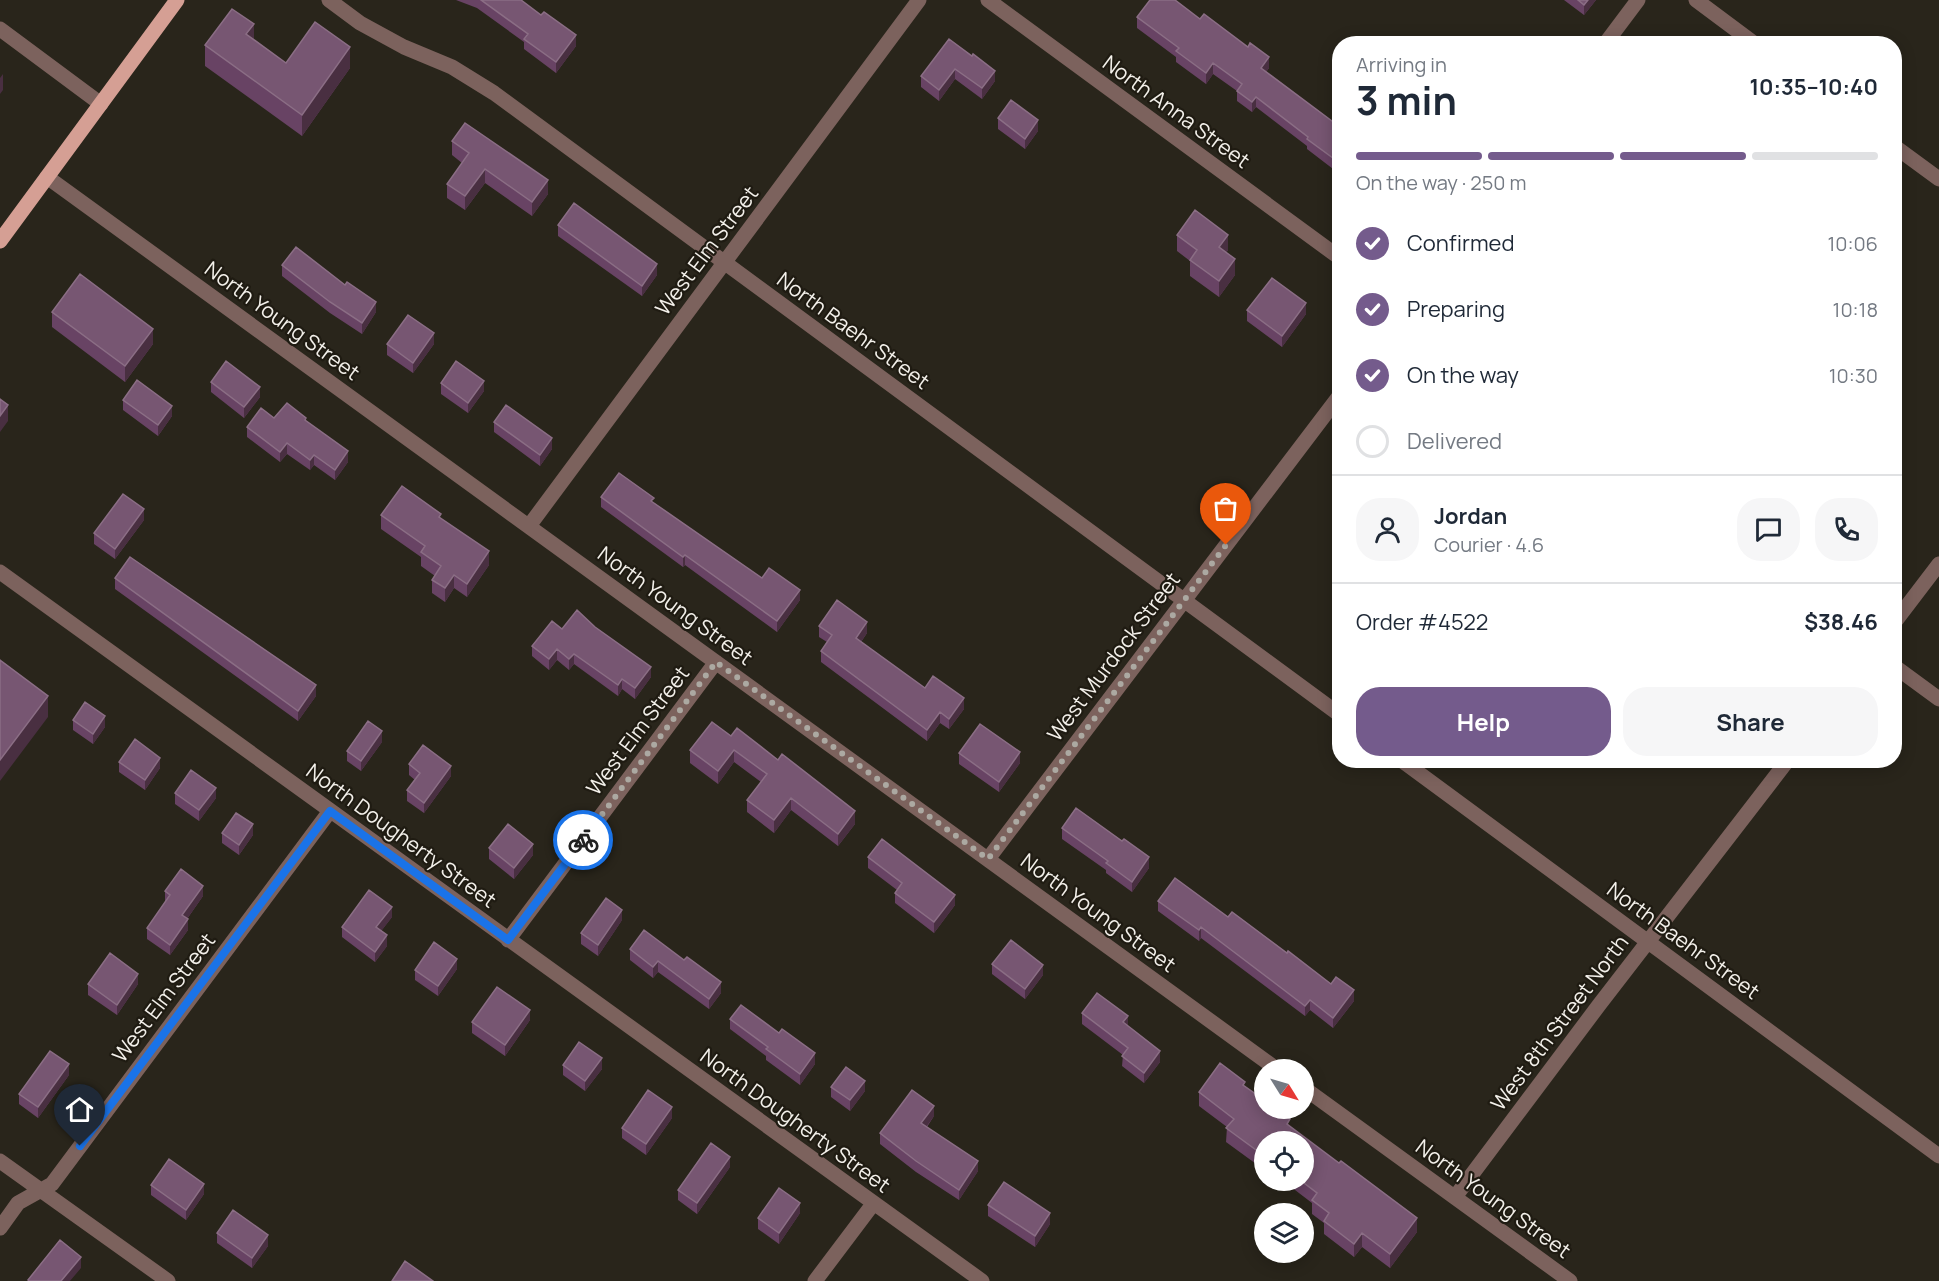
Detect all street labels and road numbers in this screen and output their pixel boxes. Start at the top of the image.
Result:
street label: North Anna Street [1097,48,1256,174]
street label: West Elm Street [648,180,764,321]
street label: North Young Street [199,254,366,386]
street label: North Baehr Street [772,265,936,395]
street label: North Young Street [592,539,759,671]
street label: West Murdock Street [1040,566,1186,747]
street label: West Elm Street [579,660,695,801]
street label: North Dougherty Street [301,757,502,914]
street label: North Young Street [1015,846,1182,978]
street label: North Baehr Street [1602,875,1766,1005]
street label: West Elm Street [105,927,221,1068]
street label: West 8th Street North [1484,929,1634,1116]
street label: North Dougherty Street [695,1042,896,1199]
street label: North Young Street [1410,1132,1577,1264]

